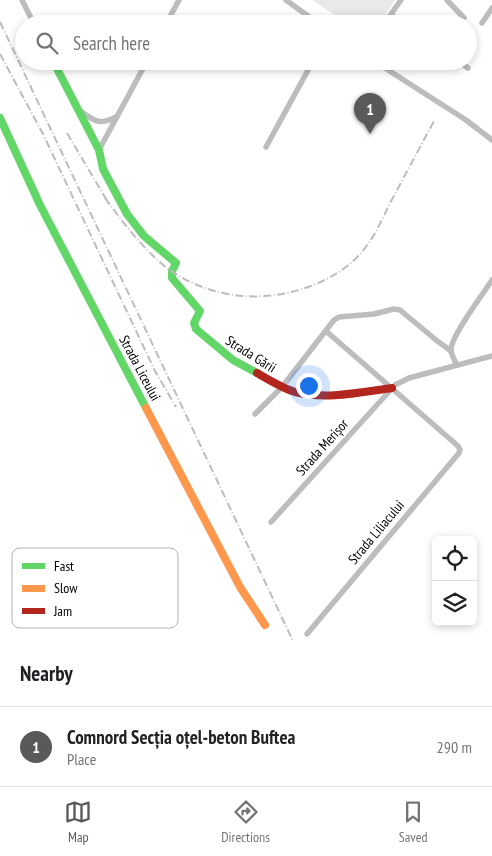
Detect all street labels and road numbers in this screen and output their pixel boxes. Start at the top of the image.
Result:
street label: Strada Gării [222,331,280,377]
street label: Strada Liceului [115,332,165,404]
street label: Strada Merișor [292,415,352,479]
street label: Strada Liliacului [344,496,408,568]

